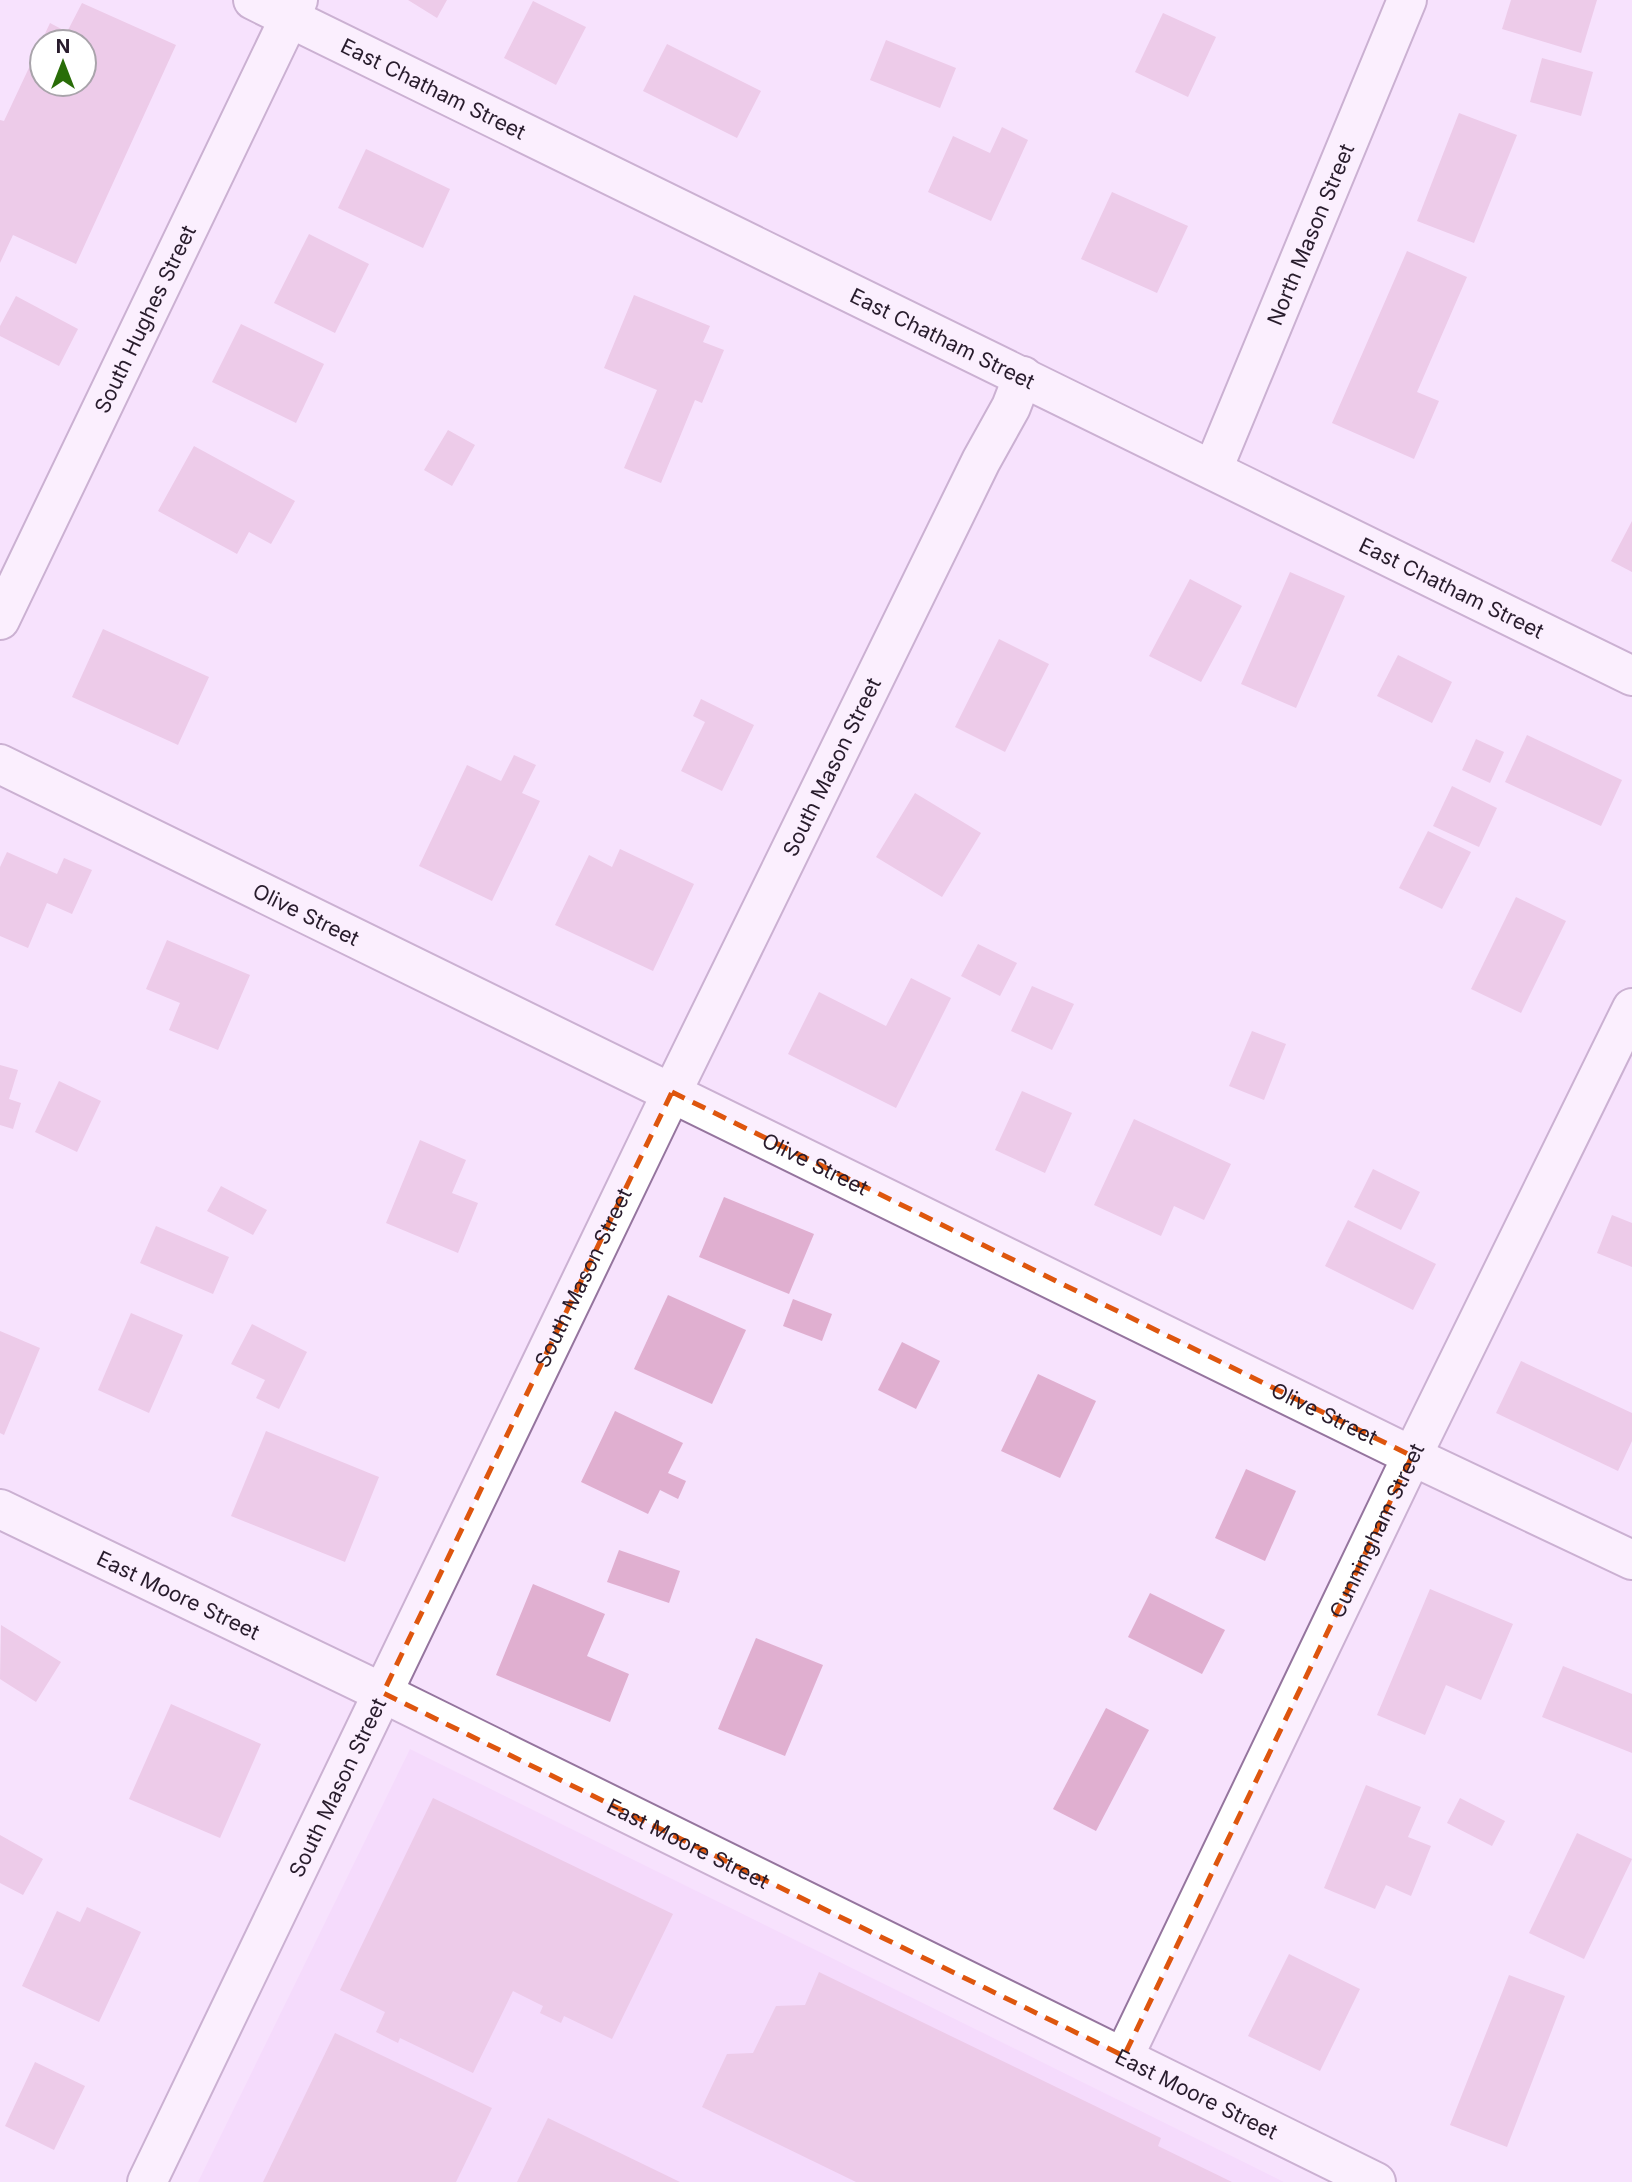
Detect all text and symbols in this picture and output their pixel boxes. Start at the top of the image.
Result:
north arrow [28,28,98,98]
street label: East Chatham Street [337,33,530,144]
text: N [56,35,70,58]
street label: North Mason Street [1261,140,1359,329]
street label: South Hughes Street [89,221,201,417]
street label: East Chatham Street [846,282,1039,394]
street label: East Chatham Street [1355,532,1548,643]
street label: South Mason Street [777,673,886,860]
street label: Olive Street [249,878,363,951]
street label: Olive Street [758,1127,873,1200]
street label: South Mason Street [529,1184,636,1371]
street label: Olive Street [1267,1377,1382,1450]
street label: Cunningham Street [1324,1439,1429,1622]
street label: East Moore Street [93,1545,264,1644]
street label: South Mason Street [283,1694,391,1881]
street label: East Moore Street [603,1793,773,1894]
street label: East Moore Street [1112,2043,1282,2144]

